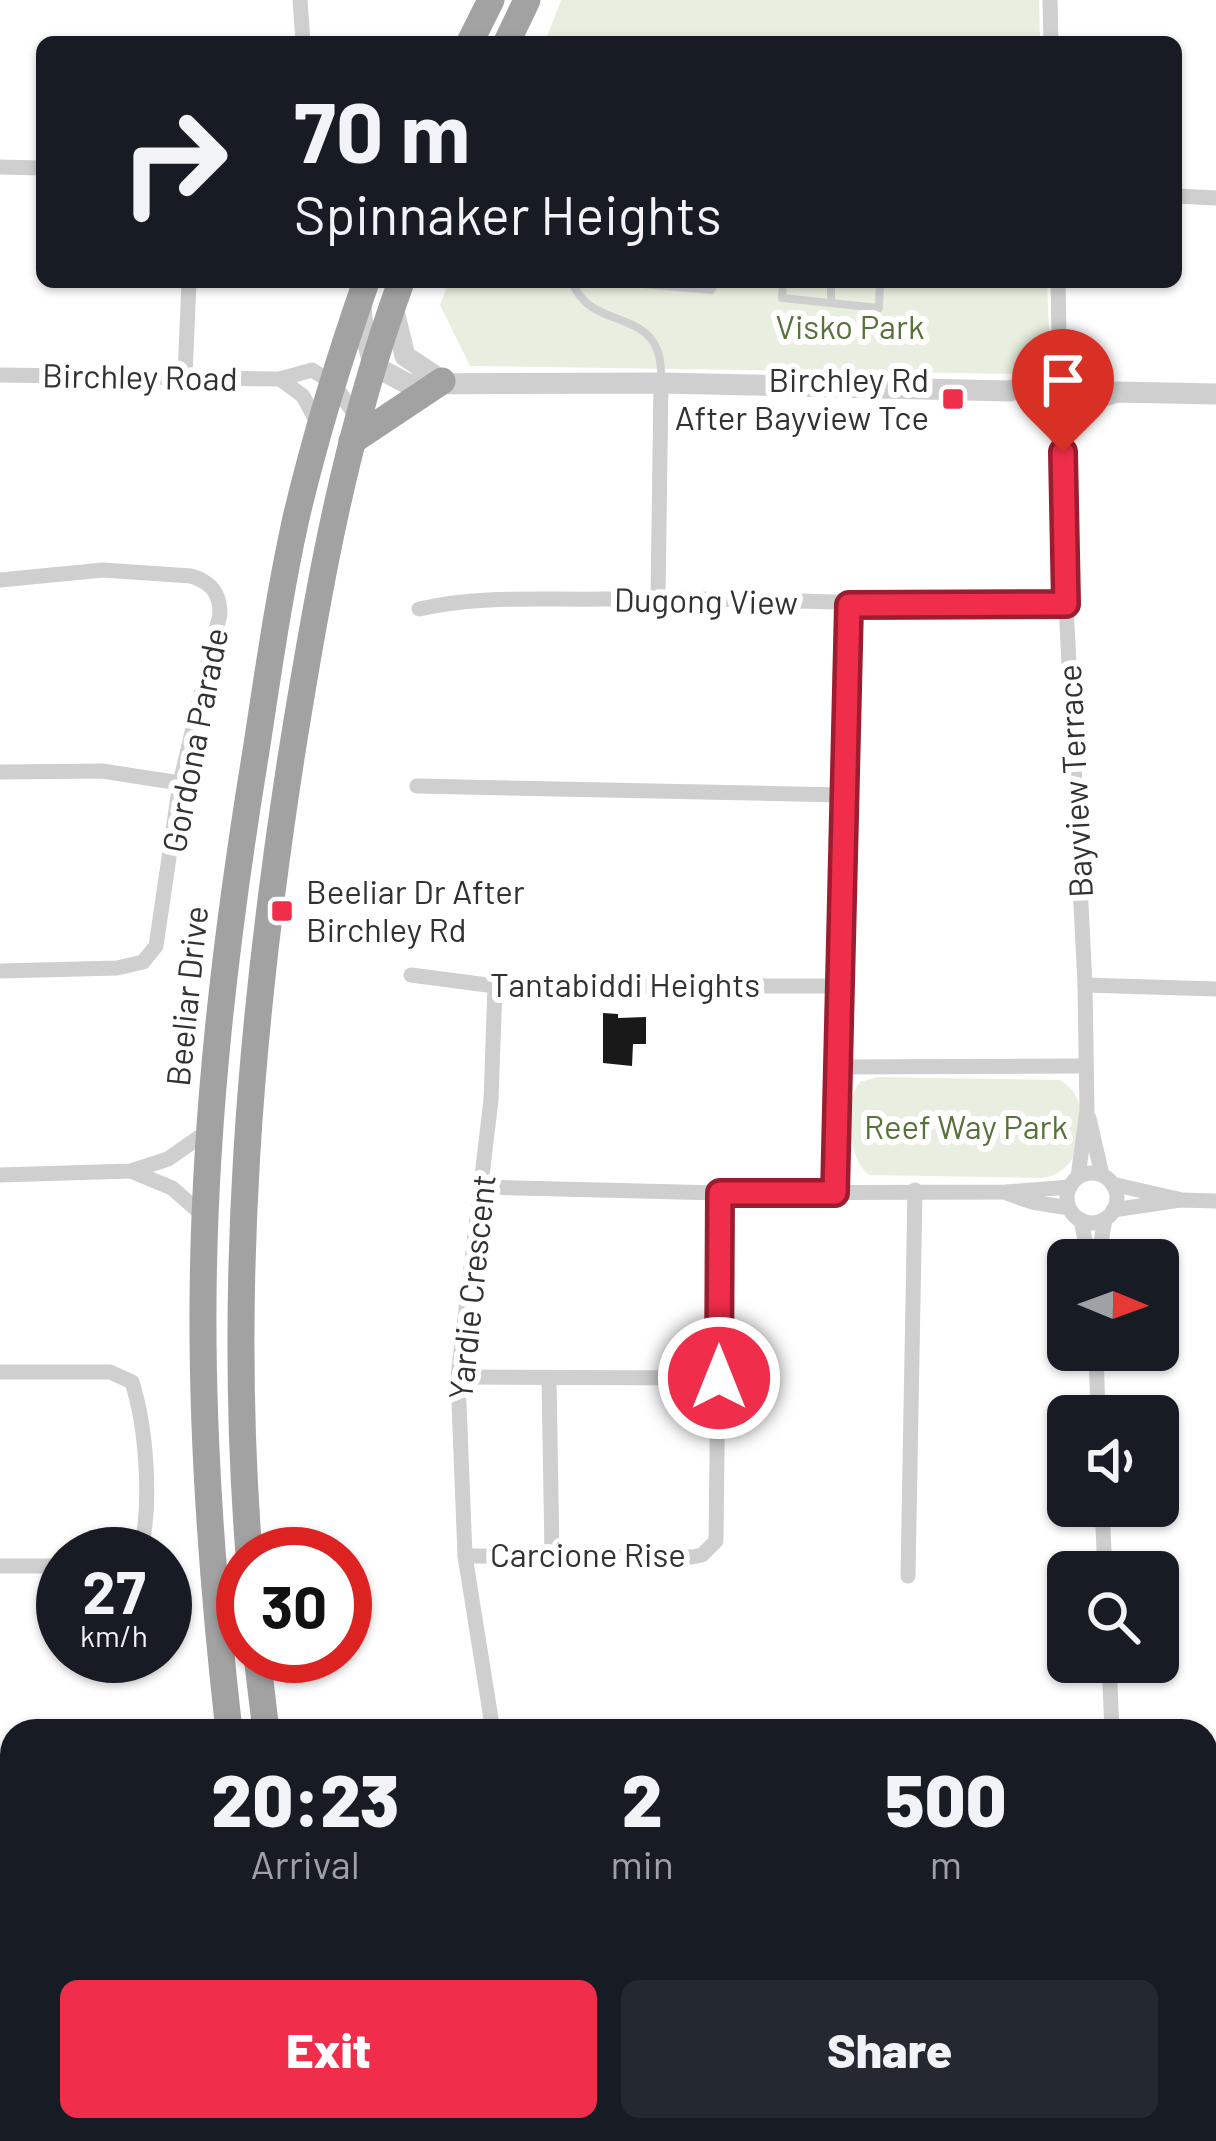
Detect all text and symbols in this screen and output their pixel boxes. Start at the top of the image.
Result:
text: 70 m [294,79,470,180]
icon: right [96,84,252,240]
text: Spinnaker Heights [294,181,722,246]
park label: Visko Park [775,306,925,346]
pin [1012,329,1114,452]
icon: arrive [1030,347,1096,413]
street label: Birchley Road [42,354,238,398]
place label: Birchley Rd After Bayview Tce [675,359,929,437]
marker: Birchley Rd After Bayview Tce [940,386,966,412]
street label: Dugong View [614,578,798,622]
street label: Gordona Parade [153,624,235,856]
street label: Bayview Terrace [1048,663,1100,899]
place label: Beeliar Dr After Birchley Rd [306,871,525,949]
marker: Beeliar Dr After Birchley Rd [269,898,295,924]
street label: Beeliar Drive [157,904,215,1088]
street label: Tantabiddi Heights [490,964,760,1004]
park label: Reef Way Park [864,1106,1068,1146]
street label: Yardie Crescent [439,1172,503,1401]
north arrow [1047,1239,1179,1371]
map controls [1047,1239,1179,1683]
position arrow [656,1315,782,1441]
button: sound [1047,1395,1179,1527]
speed limit sign: 30 [216,1527,372,1683]
street label: Carcione Rise [490,1534,686,1574]
button: search [1047,1551,1179,1683]
text: 27 [82,1554,146,1626]
text: km/h [80,1617,148,1653]
text: 20:23 [211,1755,399,1841]
text: 2 [622,1755,663,1841]
text: 500 [885,1755,1007,1841]
text: Arrival [251,1840,360,1887]
text: min [611,1840,674,1887]
text: m [930,1840,962,1887]
button: Exit [60,1980,597,2118]
button: Share [621,1980,1158,2118]

